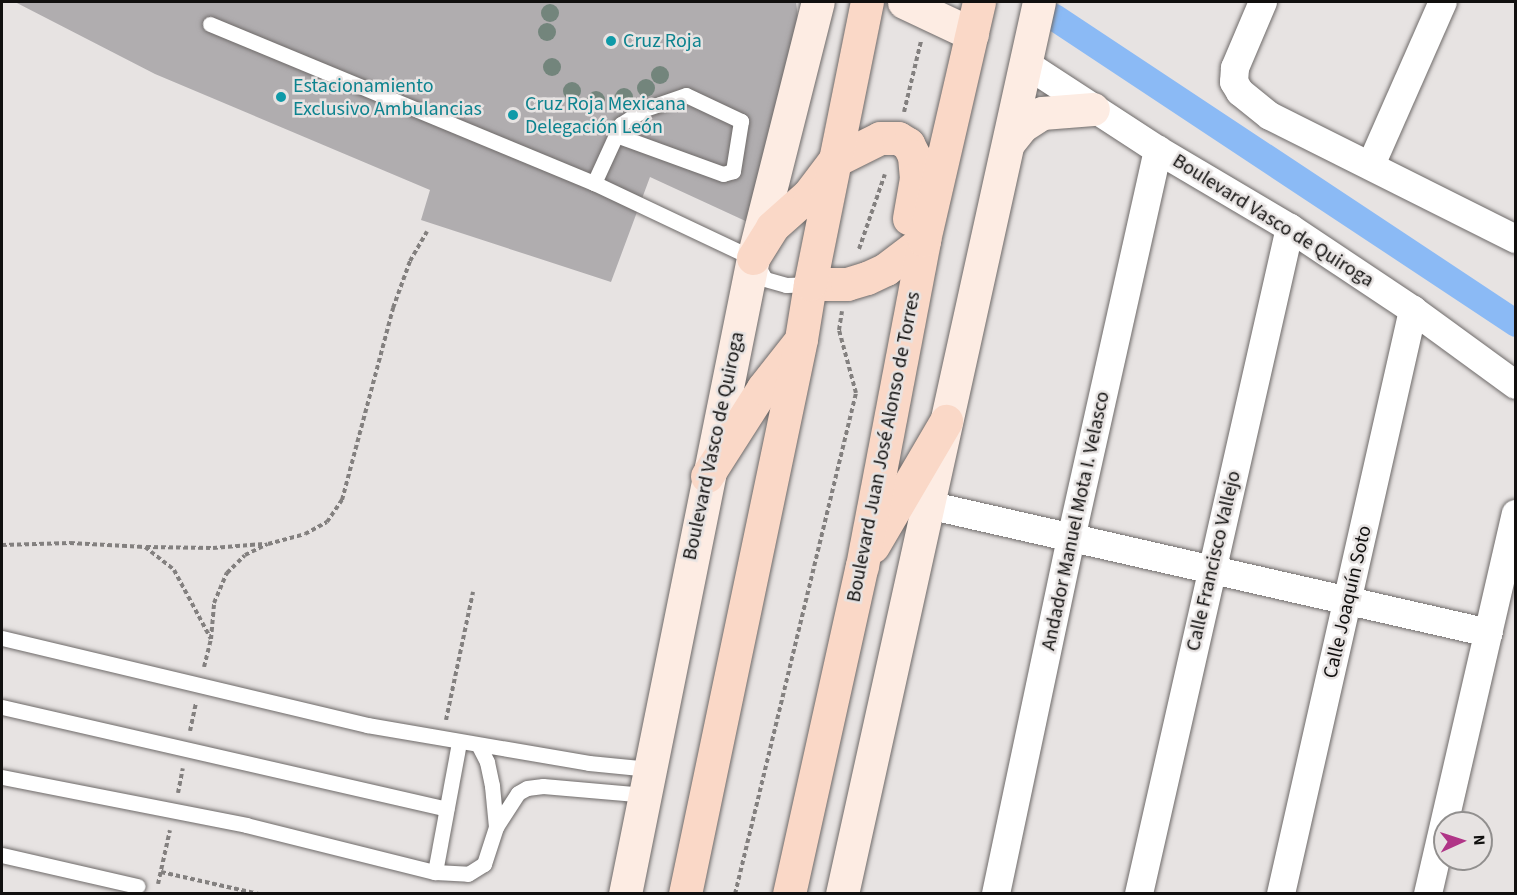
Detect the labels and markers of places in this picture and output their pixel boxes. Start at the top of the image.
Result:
place label: Cruz Roja [623,29,702,53]
marker: Cruz Roja [604,34,618,48]
place label: Estacionamiento Exclusivo Ambulancias [293,74,482,121]
marker: Estacionamiento Exclusivo Ambulancias [274,90,288,104]
place label: Cruz Roja Mexicana Delegación León [525,92,686,139]
marker: Cruz Roja Mexicana Delegación León [506,108,520,122]

